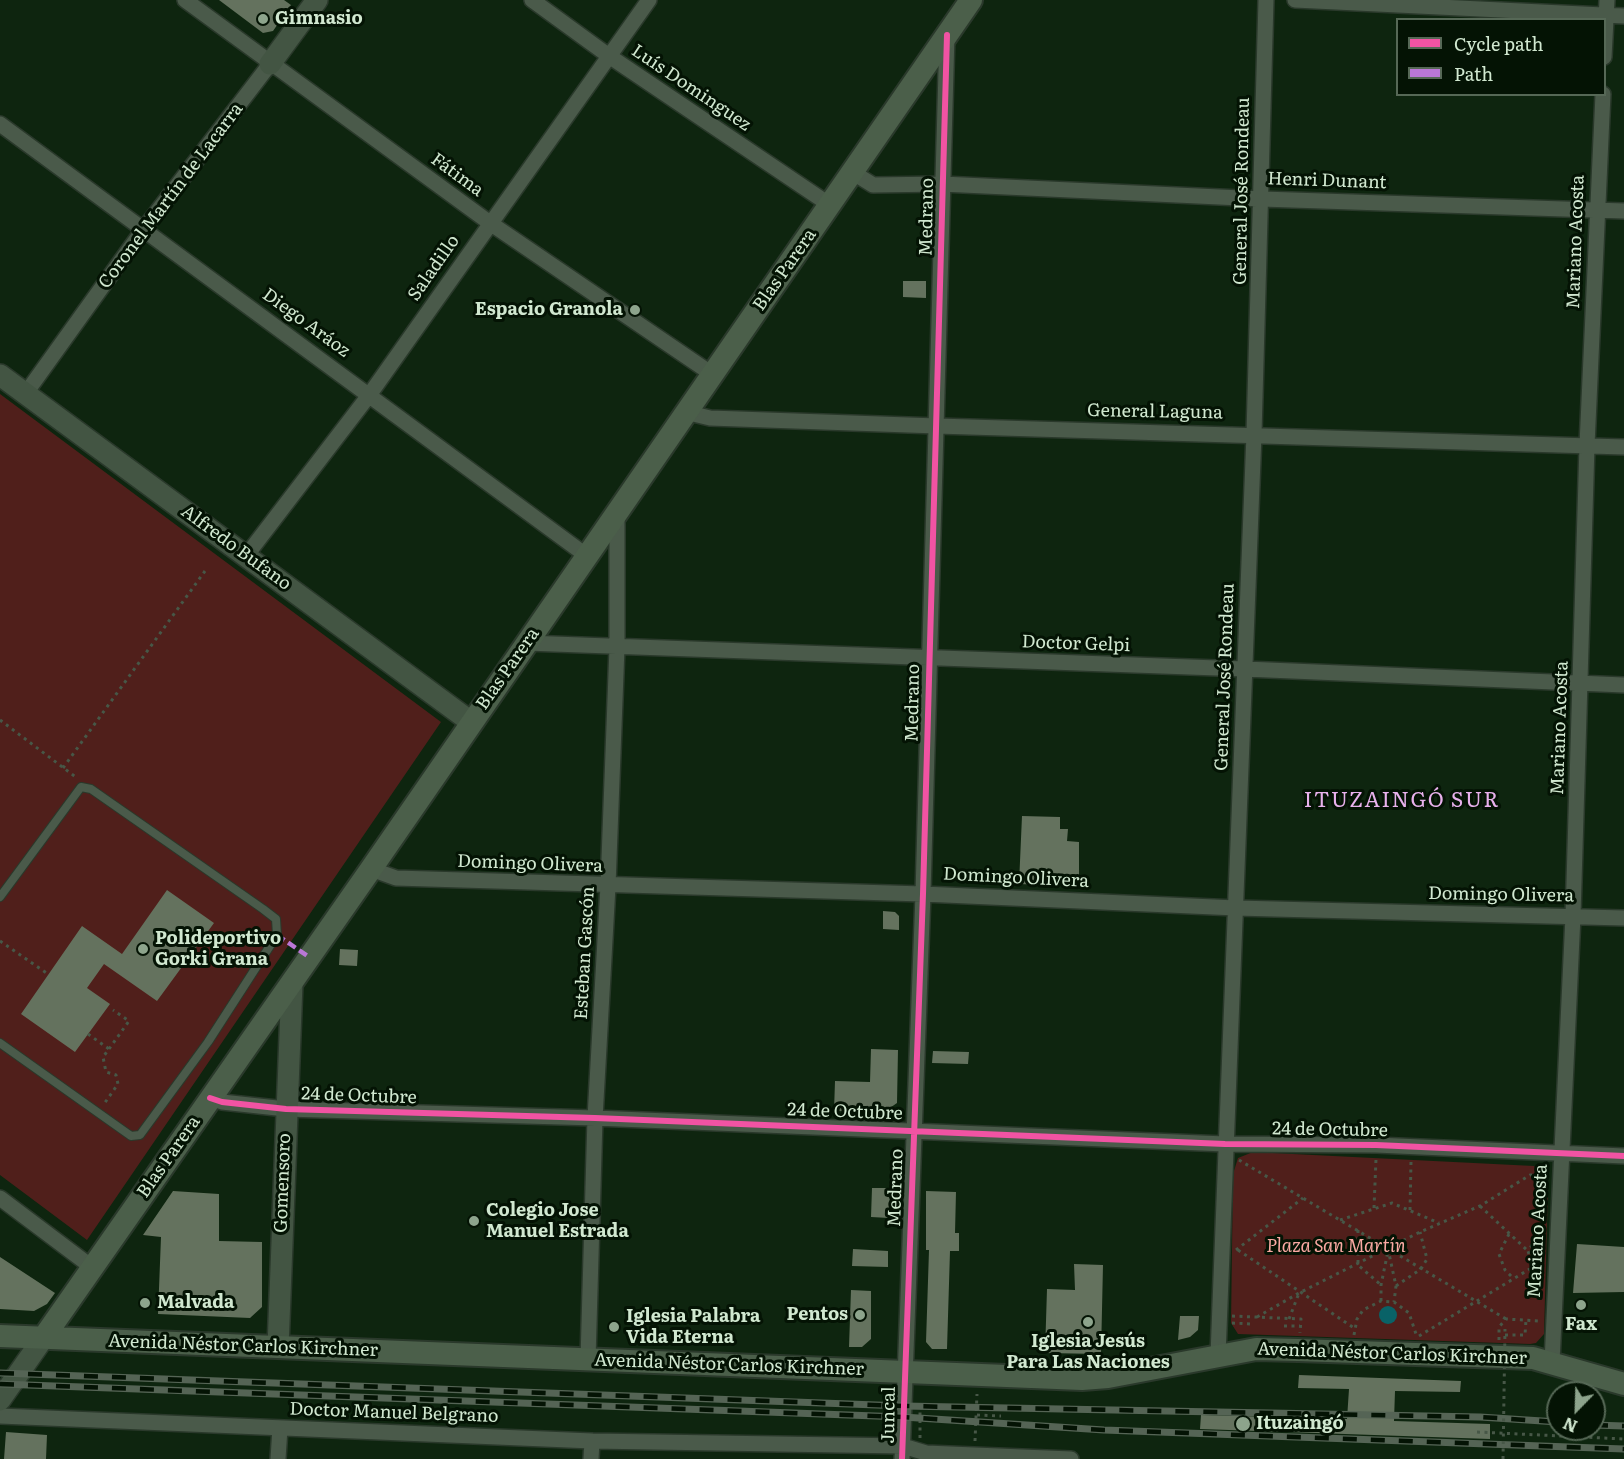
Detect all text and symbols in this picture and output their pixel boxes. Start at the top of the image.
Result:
place label: Gimnasio [275,8,363,30]
marker: Gimnasio [256,12,270,26]
legend [1396,18,1606,96]
text: Cycle path [1454,30,1543,57]
street label: Luís Dominguez [627,40,755,136]
text: Path [1454,60,1493,87]
street label: General José Rondeau [1230,97,1254,285]
street label: Coronel Martín de Lacarra [94,99,248,293]
street label: Fátima [426,149,488,201]
street label: Henri Dunant [1267,168,1387,194]
street label: Mariano Acosta [1563,175,1589,309]
street label: Medrano [916,178,938,256]
street label: Blas Parera [749,225,821,315]
street label: Saladillo [404,231,464,305]
street label: Diego Aráoz [258,284,354,362]
place label: Espacio Granola [475,299,623,321]
marker: Espacio Granola [628,303,642,317]
street label: General Laguna [1087,400,1223,424]
street label: Alfredo Bufano [177,501,295,595]
street label: General José Rondeau [1211,583,1239,771]
street label: Blas Parera [472,624,544,714]
street label: Doctor Gelpi [1021,631,1131,657]
street label: Mariano Acosta [1547,661,1573,795]
street label: Medrano [902,664,924,742]
district label: ITUZAINGÓ SUR [1304,788,1500,814]
street label: Domingo Olivera [457,851,603,877]
street label: Domingo Olivera [943,863,1089,893]
street label: Domingo Olivera [1428,883,1574,907]
street label: Esteban Gascón [571,886,599,1020]
place label: Polideportivo Gorki Grana [155,928,281,970]
marker: Polideportivo Gorki Grana [136,942,150,956]
street label: 24 de Octubre [301,1083,417,1109]
street label: 24 de Octubre [787,1099,903,1125]
street label: Blas Parera [133,1112,205,1202]
street label: 24 de Octubre [1272,1118,1388,1142]
street label: Gomensoro [270,1133,296,1233]
street label: Medrano [884,1148,908,1228]
street label: Mariano Acosta [1524,1163,1552,1299]
place label: Colegio Jose Manuel Estrada [486,1200,629,1242]
marker: Colegio Jose Manuel Estrada [467,1214,481,1228]
park label: Plaza San Martín [1266,1236,1406,1258]
place label: Malvada [157,1292,234,1314]
marker: Malvada [138,1296,152,1310]
marker: Fax [1574,1298,1588,1312]
place label: Pentos [787,1304,848,1326]
place label: Iglesia Palabra Vida Eterna [626,1306,760,1348]
marker: Pentos [853,1308,867,1322]
place label: Fax [1565,1314,1597,1336]
marker: Iglesia Jesús Para Las Naciones [1081,1315,1095,1329]
marker: Iglesia Palabra Vida Eterna [607,1320,621,1334]
street label: Avenida Néstor Carlos Kirchner [108,1330,378,1362]
place label: Iglesia Jesús Para Las Naciones [1006,1331,1170,1374]
street label: Avenida Néstor Carlos Kirchner [1257,1338,1527,1370]
street label: Avenida Néstor Carlos Kirchner [594,1349,864,1381]
north arrow [1546,1381,1606,1441]
street label: Juncal [878,1386,900,1444]
street label: Doctor Manuel Belgrano [289,1399,499,1427]
text: N [1559,1412,1581,1439]
place label: Ituzaingó [1256,1413,1344,1435]
marker: Ituzaingó [1234,1415,1252,1433]

